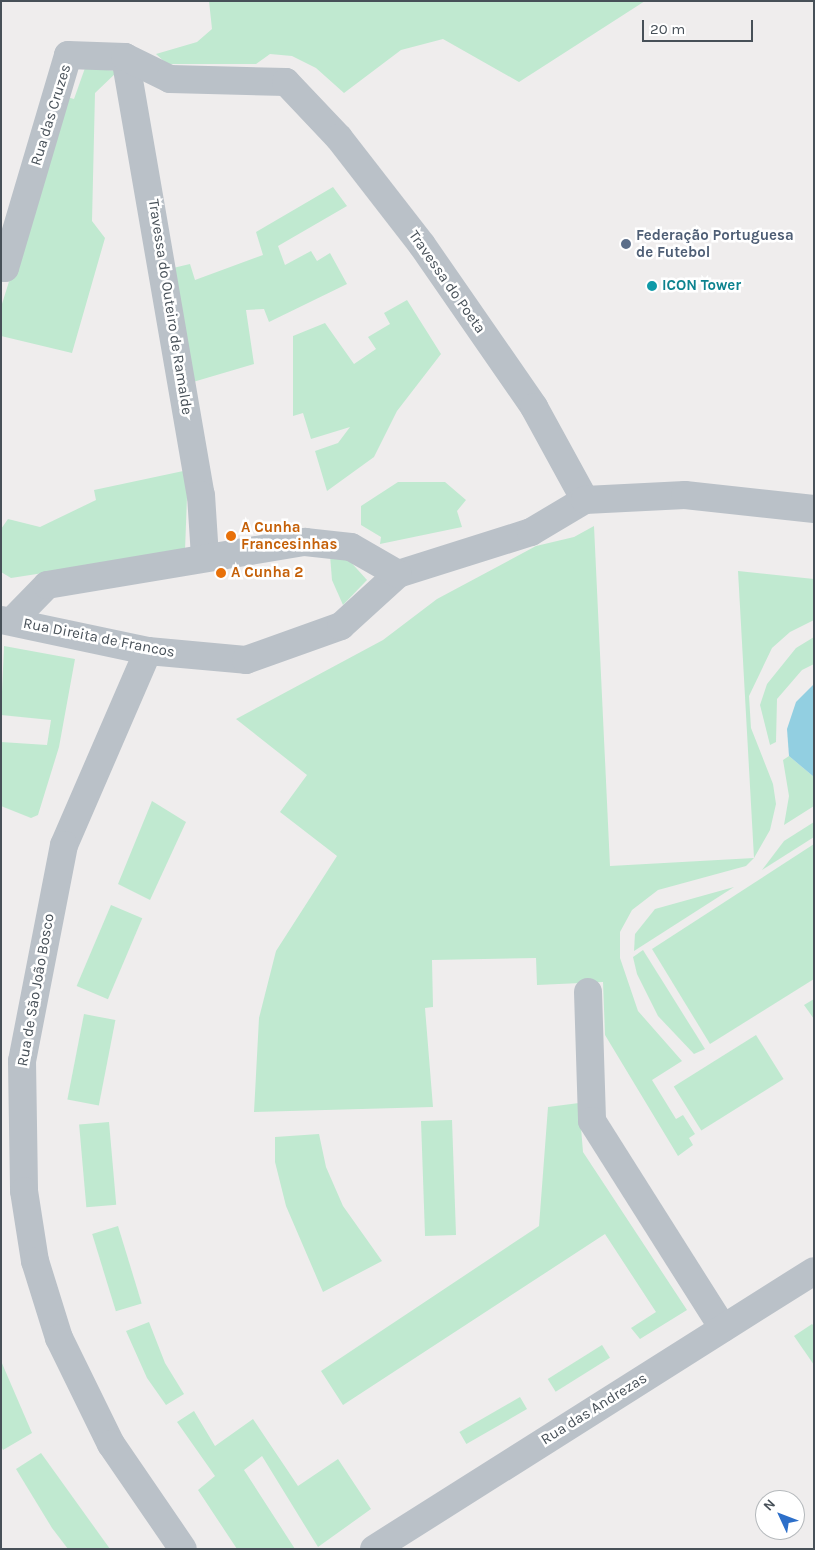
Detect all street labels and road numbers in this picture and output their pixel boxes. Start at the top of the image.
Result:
street label: Rua das Cruzes [27,62,75,168]
street label: Travessa do Outeiro de Ramalde [144,198,196,416]
street label: Travessa do Poeta [405,227,489,337]
street label: Rua Direita de Francos [22,614,176,662]
street label: Rua de São João Bosco [14,912,58,1068]
street label: Rua das Andrezas [538,1369,650,1449]

